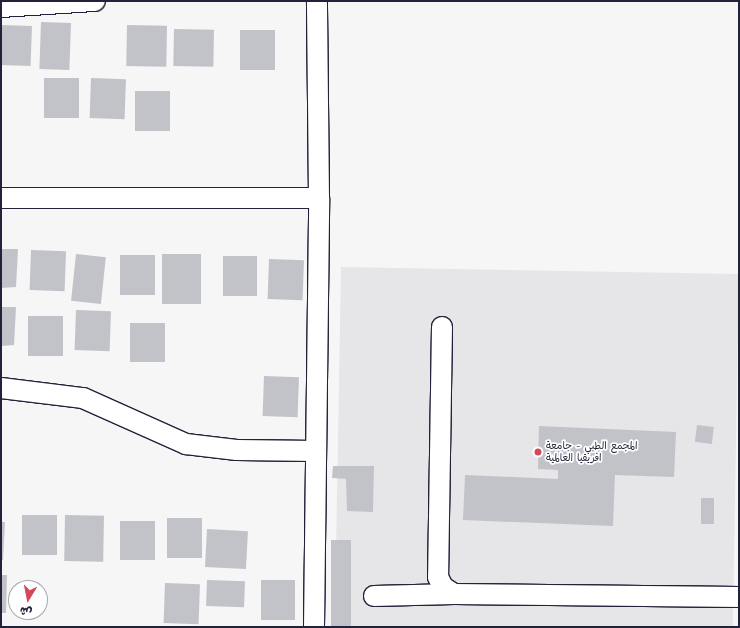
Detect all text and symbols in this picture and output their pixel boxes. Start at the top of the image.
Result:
place label: المجمع الطبي - جامعة افريقيا العالمية [546,440,637,464]
marker: المجمع الطبي - جامعة افريقيا العالمية [533,447,543,457]
north arrow [8,580,48,620]
text: ش [19,601,34,621]

